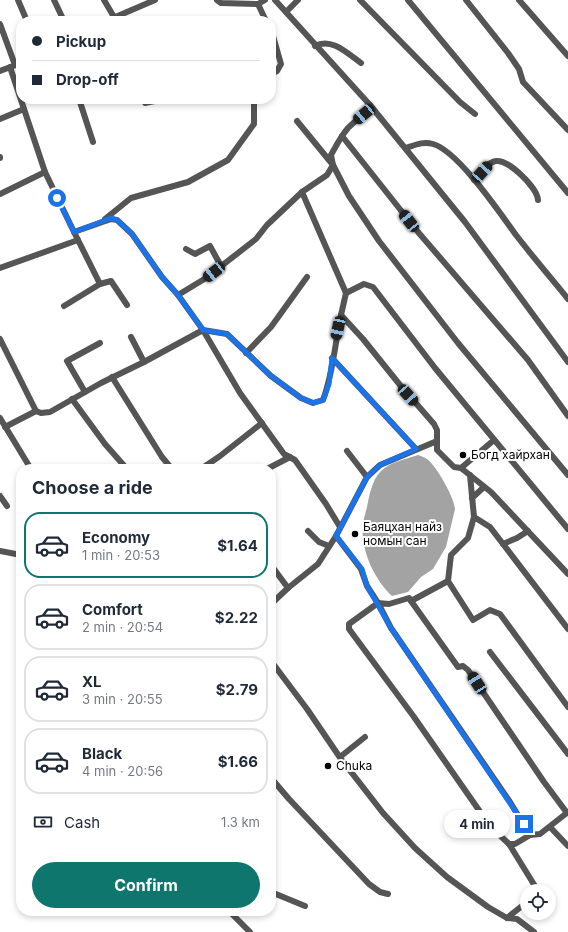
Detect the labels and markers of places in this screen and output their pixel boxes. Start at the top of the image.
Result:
place label: Богд хайрхан [471,447,550,462]
marker: Богд хайрхан [458,450,468,460]
place label: Баяцхан найз номын сан [363,519,442,548]
marker: Баяцхан найз номын сан [350,529,360,539]
place label: Chuka [336,758,372,773]
marker: Chuka [323,761,333,771]

